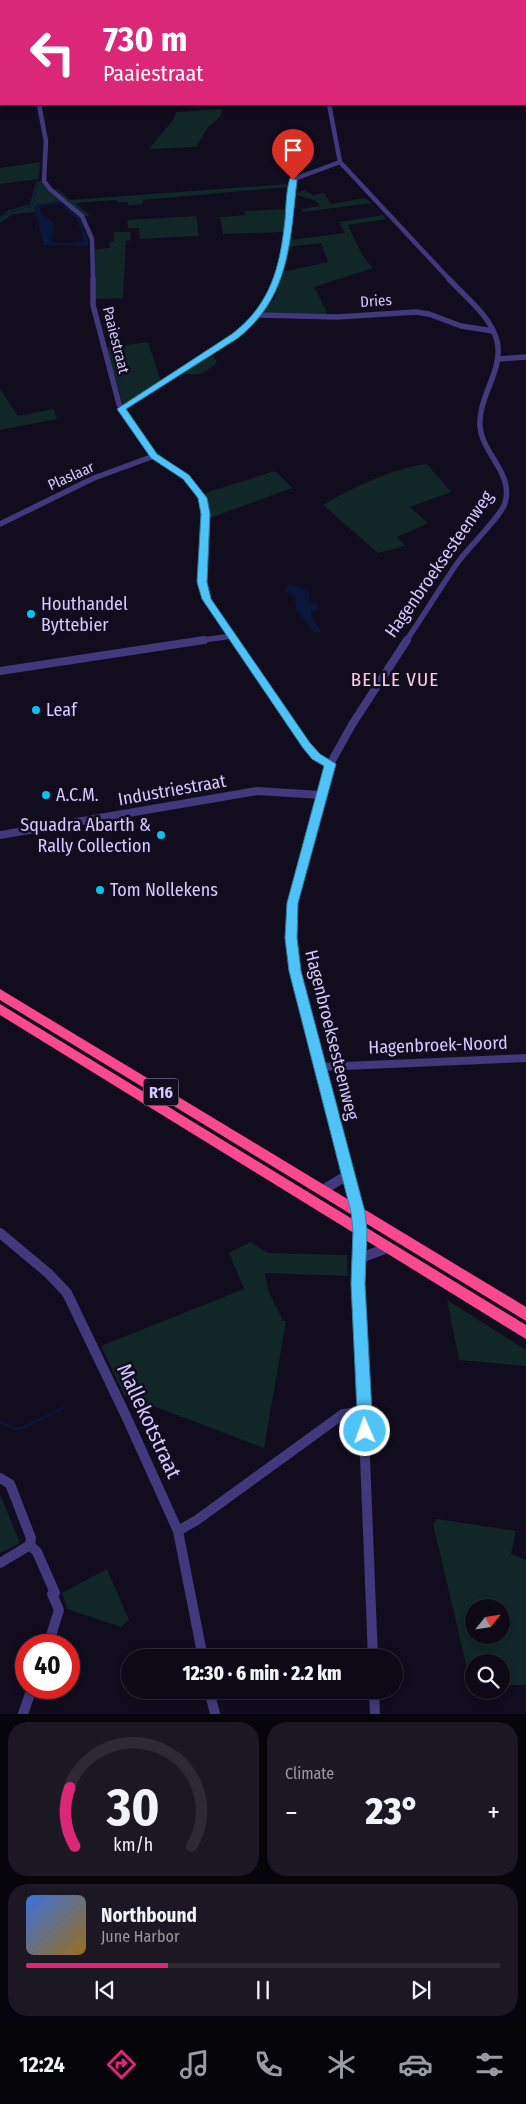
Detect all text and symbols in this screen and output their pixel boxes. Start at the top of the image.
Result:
text: 730 m [103,18,188,60]
icon: left [20,20,85,85]
text: Paaiestraat [103,60,203,87]
pin [272,129,314,180]
icon: arrive [279,136,307,164]
street label: Dries [360,291,392,311]
street label: Paaiestraat [99,305,133,375]
street label: Plaslaar [45,458,98,494]
street label: Hagenbroeksesteenweg [380,486,498,642]
place label: Houthandel Byttebier [41,593,128,636]
marker: Houthandel Byttebier [25,608,37,620]
district label: BELLE VUE [351,668,439,691]
place label: Leaf [46,699,78,721]
marker: Leaf [30,704,42,716]
street label: Industriestraat [116,770,228,810]
place label: A.C.M. [56,784,99,806]
marker: A.C.M. [40,789,52,801]
place label: Squadra Abarth & Rally Collection [20,814,151,857]
marker: Squadra Abarth & Rally Collection [155,829,167,841]
place label: Tom Nollekens [110,879,218,901]
marker: Tom Nollekens [94,884,106,896]
street label: Hagenbroeksesteenweg [300,948,364,1123]
street label: Hagenbroek-Noord [368,1032,508,1058]
road number: R16 [144,1078,178,1106]
street label: Mallekotstraat [111,1359,187,1483]
position arrow [338,1404,390,1456]
north arrow [465,1599,510,1644]
map controls [465,1599,510,1699]
speed limit sign: 40 [15,1634,80,1699]
button: search [465,1654,510,1699]
text: 12:30 · 6 min · 2.2 km [182,1662,342,1685]
text: Climate [285,1764,334,1783]
text: 30 [106,1776,160,1839]
text: 23° [366,1788,419,1834]
text: − [285,1796,298,1829]
text: + [487,1796,500,1829]
text: km/h [114,1834,153,1856]
text: Northbound [101,1904,197,1927]
text: June Harbor [101,1927,179,1946]
icon: previous [91,1976,119,2004]
icon: pause [249,1976,277,2004]
icon: next [407,1976,435,2004]
icon: directions [104,2047,139,2082]
icon: music [177,2047,212,2082]
icon: phone [251,2047,286,2082]
icon: climate [324,2047,359,2082]
icon: car [398,2047,433,2082]
icon: filters [472,2047,507,2082]
text: 12:24 [19,2051,65,2078]

